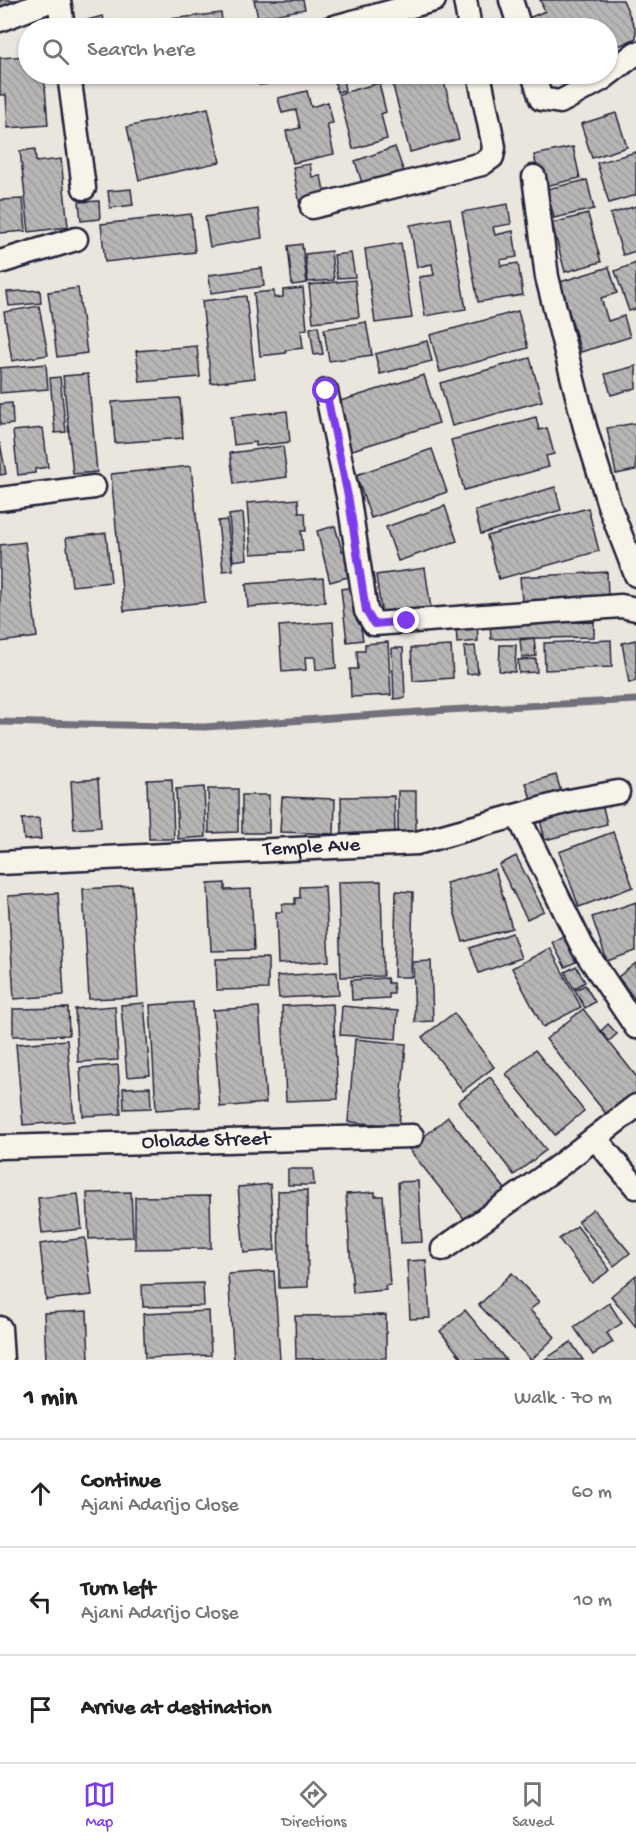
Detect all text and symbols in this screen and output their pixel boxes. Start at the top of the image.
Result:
search box [18,18,618,84]
icon: search [39,35,72,68]
text: Search here [87,38,195,64]
route start [312,377,338,403]
route end [393,607,419,633]
street label: Temple Ave [262,833,362,863]
street label: Ololade Street [141,1127,273,1156]
text: 1 min [24,1384,77,1415]
text: Walk · 70 m [514,1388,612,1411]
text: Continue [81,1469,161,1495]
icon: ahead [24,1477,57,1510]
text: 60 m [572,1482,612,1505]
text: Ajani Adarijo Close [81,1495,239,1518]
text: Turn left [81,1577,155,1603]
icon: left [24,1585,57,1618]
text: 10 m [574,1590,612,1613]
text: Ajani Adarijo Close [81,1603,239,1626]
icon: arrive [24,1693,57,1726]
text: Arrive at destination [81,1696,271,1722]
tab: Map [83,1778,116,1833]
tab: Directions [281,1778,347,1833]
tab: Saved [512,1778,553,1833]

